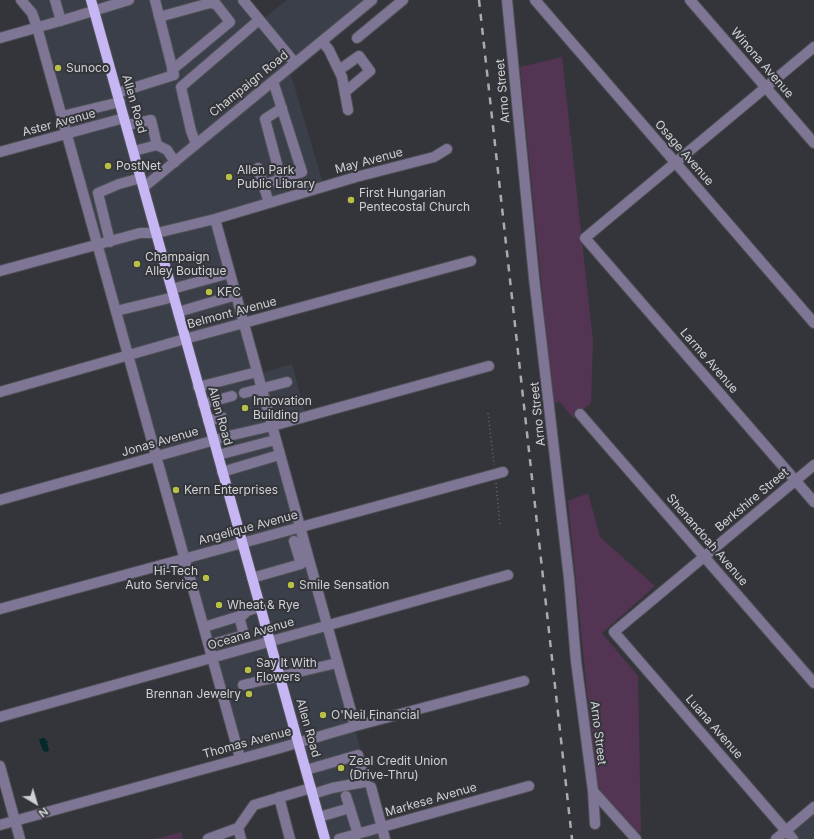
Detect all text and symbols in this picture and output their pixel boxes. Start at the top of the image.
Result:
street label: Winona Avenue [728,25,796,101]
street label: Champaign Road [207,48,291,120]
street label: Arno Street [493,58,513,124]
place label: Sunoco [66,61,109,75]
marker: Sunoco [53,63,63,73]
street label: Allen Road [119,73,149,135]
street label: Aster Avenue [21,106,97,140]
street label: Osage Avenue [652,117,716,189]
street label: May Avenue [333,145,405,177]
place label: PostNet [116,159,161,173]
marker: PostNet [103,161,113,171]
place label: Allen Park Public Library [237,163,315,191]
marker: Allen Park Public Library [224,172,234,182]
place label: First Hungarian Pentecostal Church [359,186,470,214]
marker: First Hungarian Pentecostal Church [346,195,356,205]
place label: Champaign Alley Boutique [145,250,226,278]
marker: Champaign Alley Boutique [132,259,142,269]
place label: KFC [217,285,241,299]
marker: KFC [204,287,214,297]
street label: Belmont Avenue [186,294,278,332]
street label: Larme Avenue [677,326,741,396]
street label: Arno Street [527,381,549,447]
street label: Allen Road [205,385,235,447]
place label: Innovation Building [253,394,312,422]
marker: Innovation Building [240,403,250,413]
street label: Jonas Avenue [120,424,200,460]
street label: Berkshire Street [713,465,791,535]
place label: Kern Enterprises [184,483,278,497]
marker: Kern Enterprises [171,485,181,495]
street label: Shenandoah Avenue [663,491,751,589]
street label: Angelique Avenue [197,508,299,548]
place label: Hi-Tech Auto Service [125,564,198,592]
marker: Hi-Tech Auto Service [201,573,211,583]
place label: Smile Sensation [299,578,389,592]
marker: Smile Sensation [286,580,296,590]
place label: Wheat & Rye [227,598,299,612]
marker: Wheat & Rye [214,600,224,610]
street label: Oceana Avenue [206,615,296,653]
place label: Say It With Flowers [256,656,317,684]
marker: Say It With Flowers [243,665,253,675]
place label: Brennan Jewelry [146,687,241,701]
marker: Brennan Jewelry [244,689,254,699]
street label: Luana Avenue [682,692,746,762]
street label: Allen Road [293,697,323,759]
street label: Arno Street [587,700,609,766]
place label: O'Neil Financial [331,708,419,722]
marker: O'Neil Financial [318,710,328,720]
street label: Thomas Avenue [201,724,293,762]
place label: Zeal Credit Union (Drive-Thru) [349,754,448,782]
marker: Zeal Credit Union (Drive-Thru) [336,763,346,773]
street label: Markese Avenue [384,780,478,820]
north arrow [16,783,56,823]
text: N [36,804,51,821]

